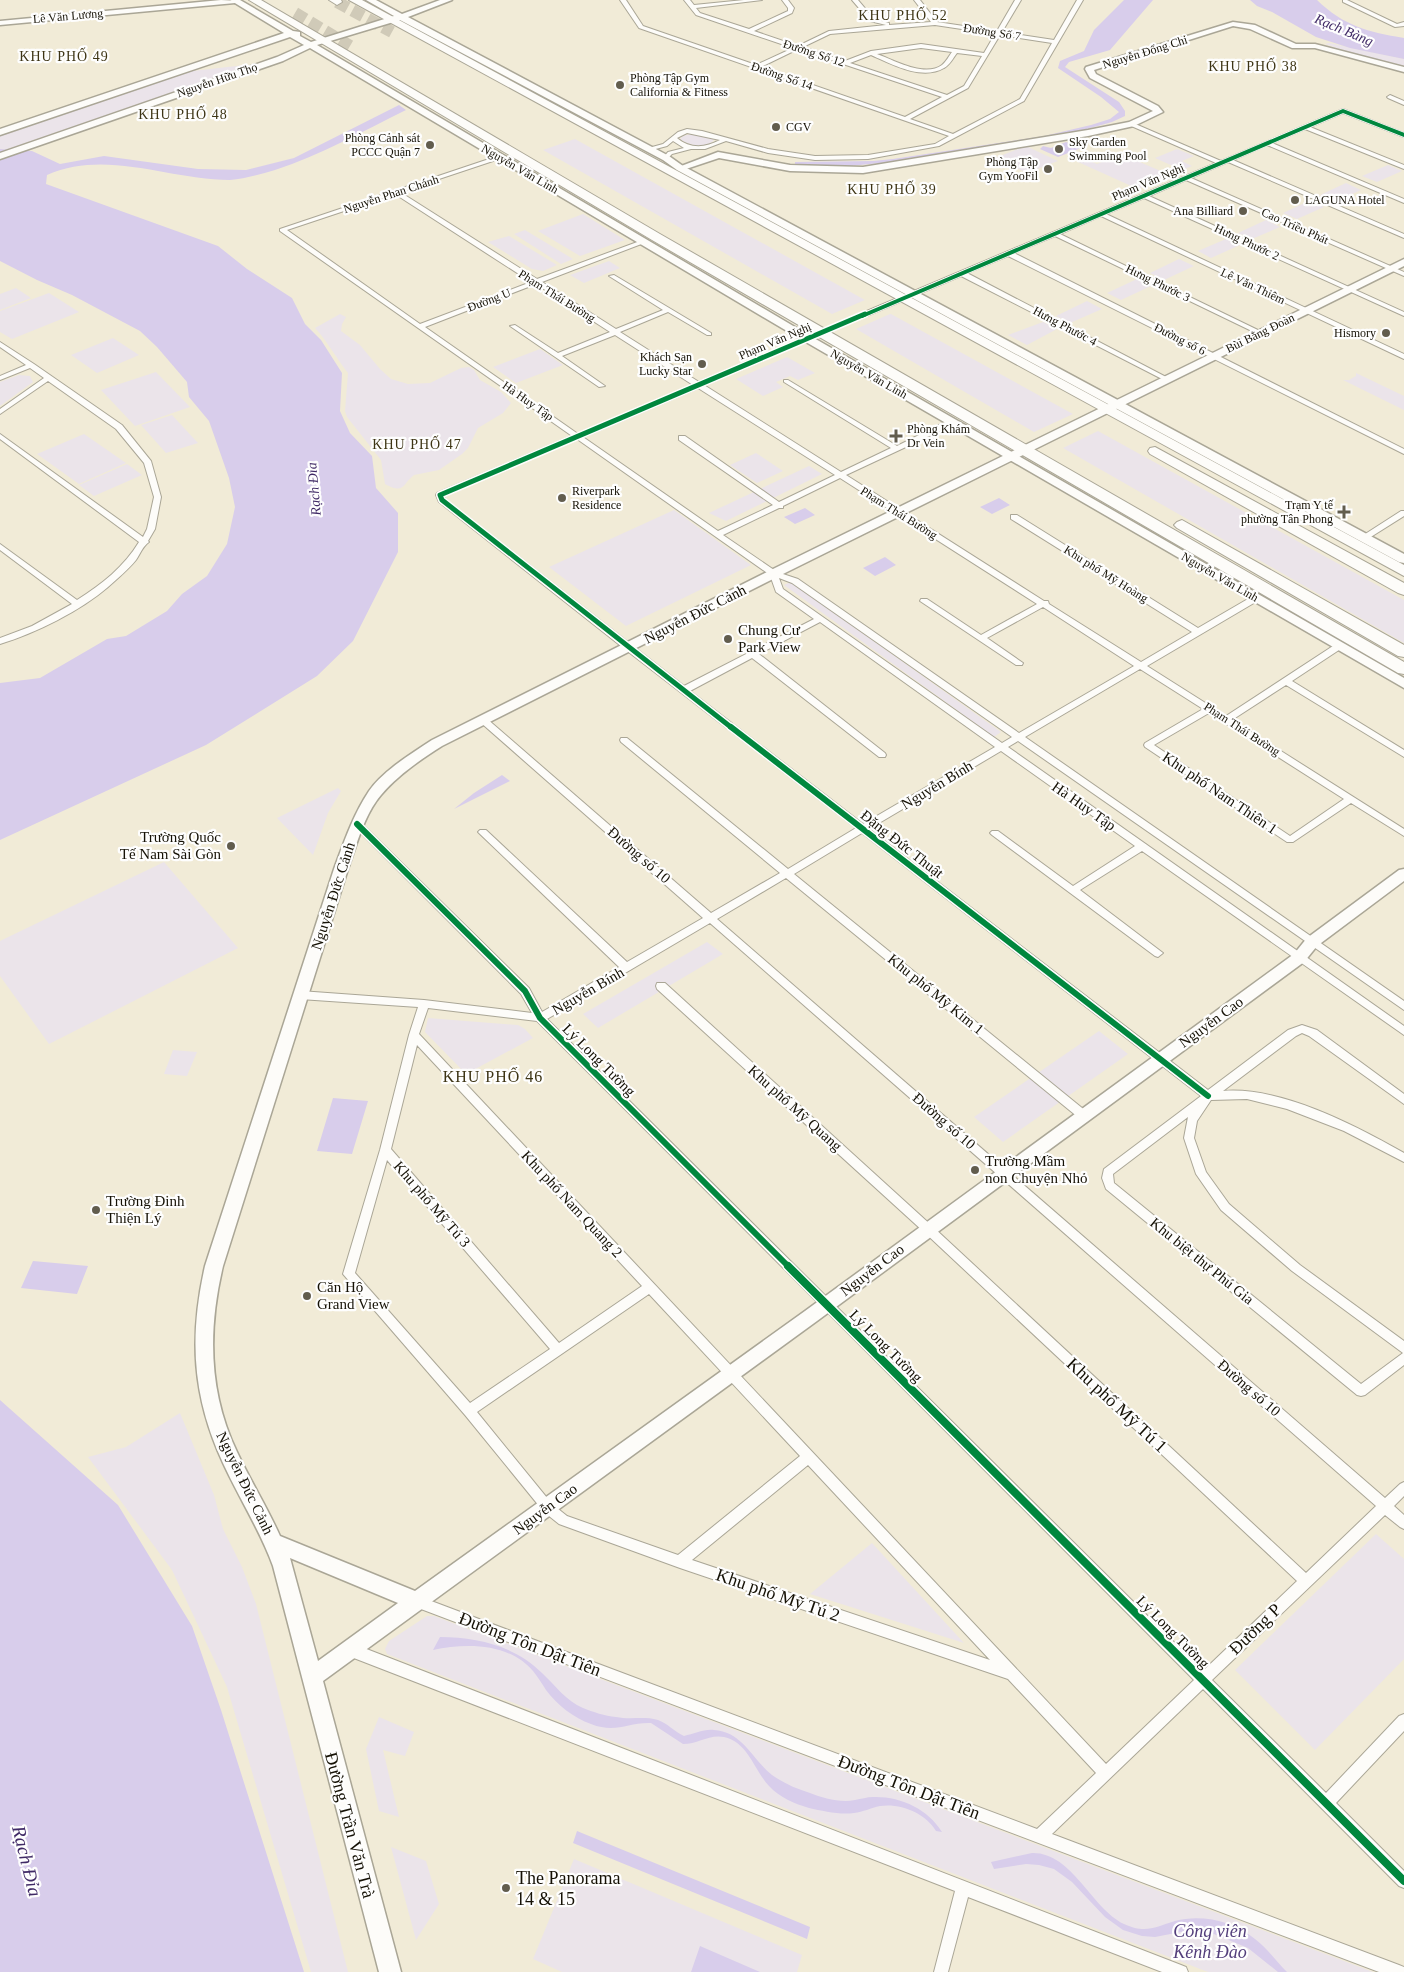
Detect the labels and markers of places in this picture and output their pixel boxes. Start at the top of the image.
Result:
place label: Phòng Tập Gym California & Fitness [630,71,728,99]
marker: Phòng Tập Gym California & Fitness [614,79,626,91]
place label: CGV [786,120,812,134]
marker: CGV [770,121,782,133]
place label: Phòng Cảnh sát PCCC Quận 7 [345,131,421,159]
place label: Sky Garden Swimming Pool [1069,135,1147,163]
marker: Phòng Cảnh sát PCCC Quận 7 [424,139,436,151]
marker: Sky Garden Swimming Pool [1053,143,1065,155]
place label: Phòng Tập Gym YooFil [979,155,1039,183]
marker: Phòng Tập Gym YooFil [1042,163,1054,175]
place label: LAGUNA Hotel [1305,193,1385,207]
marker: LAGUNA Hotel [1289,194,1301,206]
place label: Ana Billiard [1173,204,1233,218]
marker: Ana Billiard [1237,205,1249,217]
place label: Hismory [1334,326,1376,340]
marker: Hismory [1380,327,1392,339]
place label: Khách Sạn Lucky Star [639,350,692,378]
marker: Khách Sạn Lucky Star [696,358,708,370]
place label: Phòng Khám Dr Vein [907,422,971,450]
marker: Phòng Khám Dr Vein [889,429,903,443]
place label: Riverpark Residence [572,484,621,512]
marker: Riverpark Residence [556,492,568,504]
place label: Trạm Y tế phường Tân Phong [1241,498,1334,526]
marker: Trạm Y tế phường Tân Phong [1337,505,1351,519]
place label: Chung Cư Park View [738,622,801,655]
marker: Chung Cư Park View [722,633,734,645]
place label: Trường Quốc Tế Nam Sài Gòn [120,829,221,862]
marker: Trường Quốc Tế Nam Sài Gòn [225,840,237,852]
place label: Trường Mầm non Chuyện Nhỏ [985,1153,1088,1186]
marker: Trường Mầm non Chuyện Nhỏ [969,1164,981,1176]
place label: Trường Đinh Thiện Lý [106,1193,185,1226]
marker: Trường Đinh Thiện Lý [90,1204,102,1216]
place label: Căn Hộ Grand View [317,1279,390,1312]
marker: Căn Hộ Grand View [301,1290,313,1302]
place label: The Panorama 14 & 15 [516,1868,620,1909]
marker: The Panorama 14 & 15 [500,1882,512,1894]

